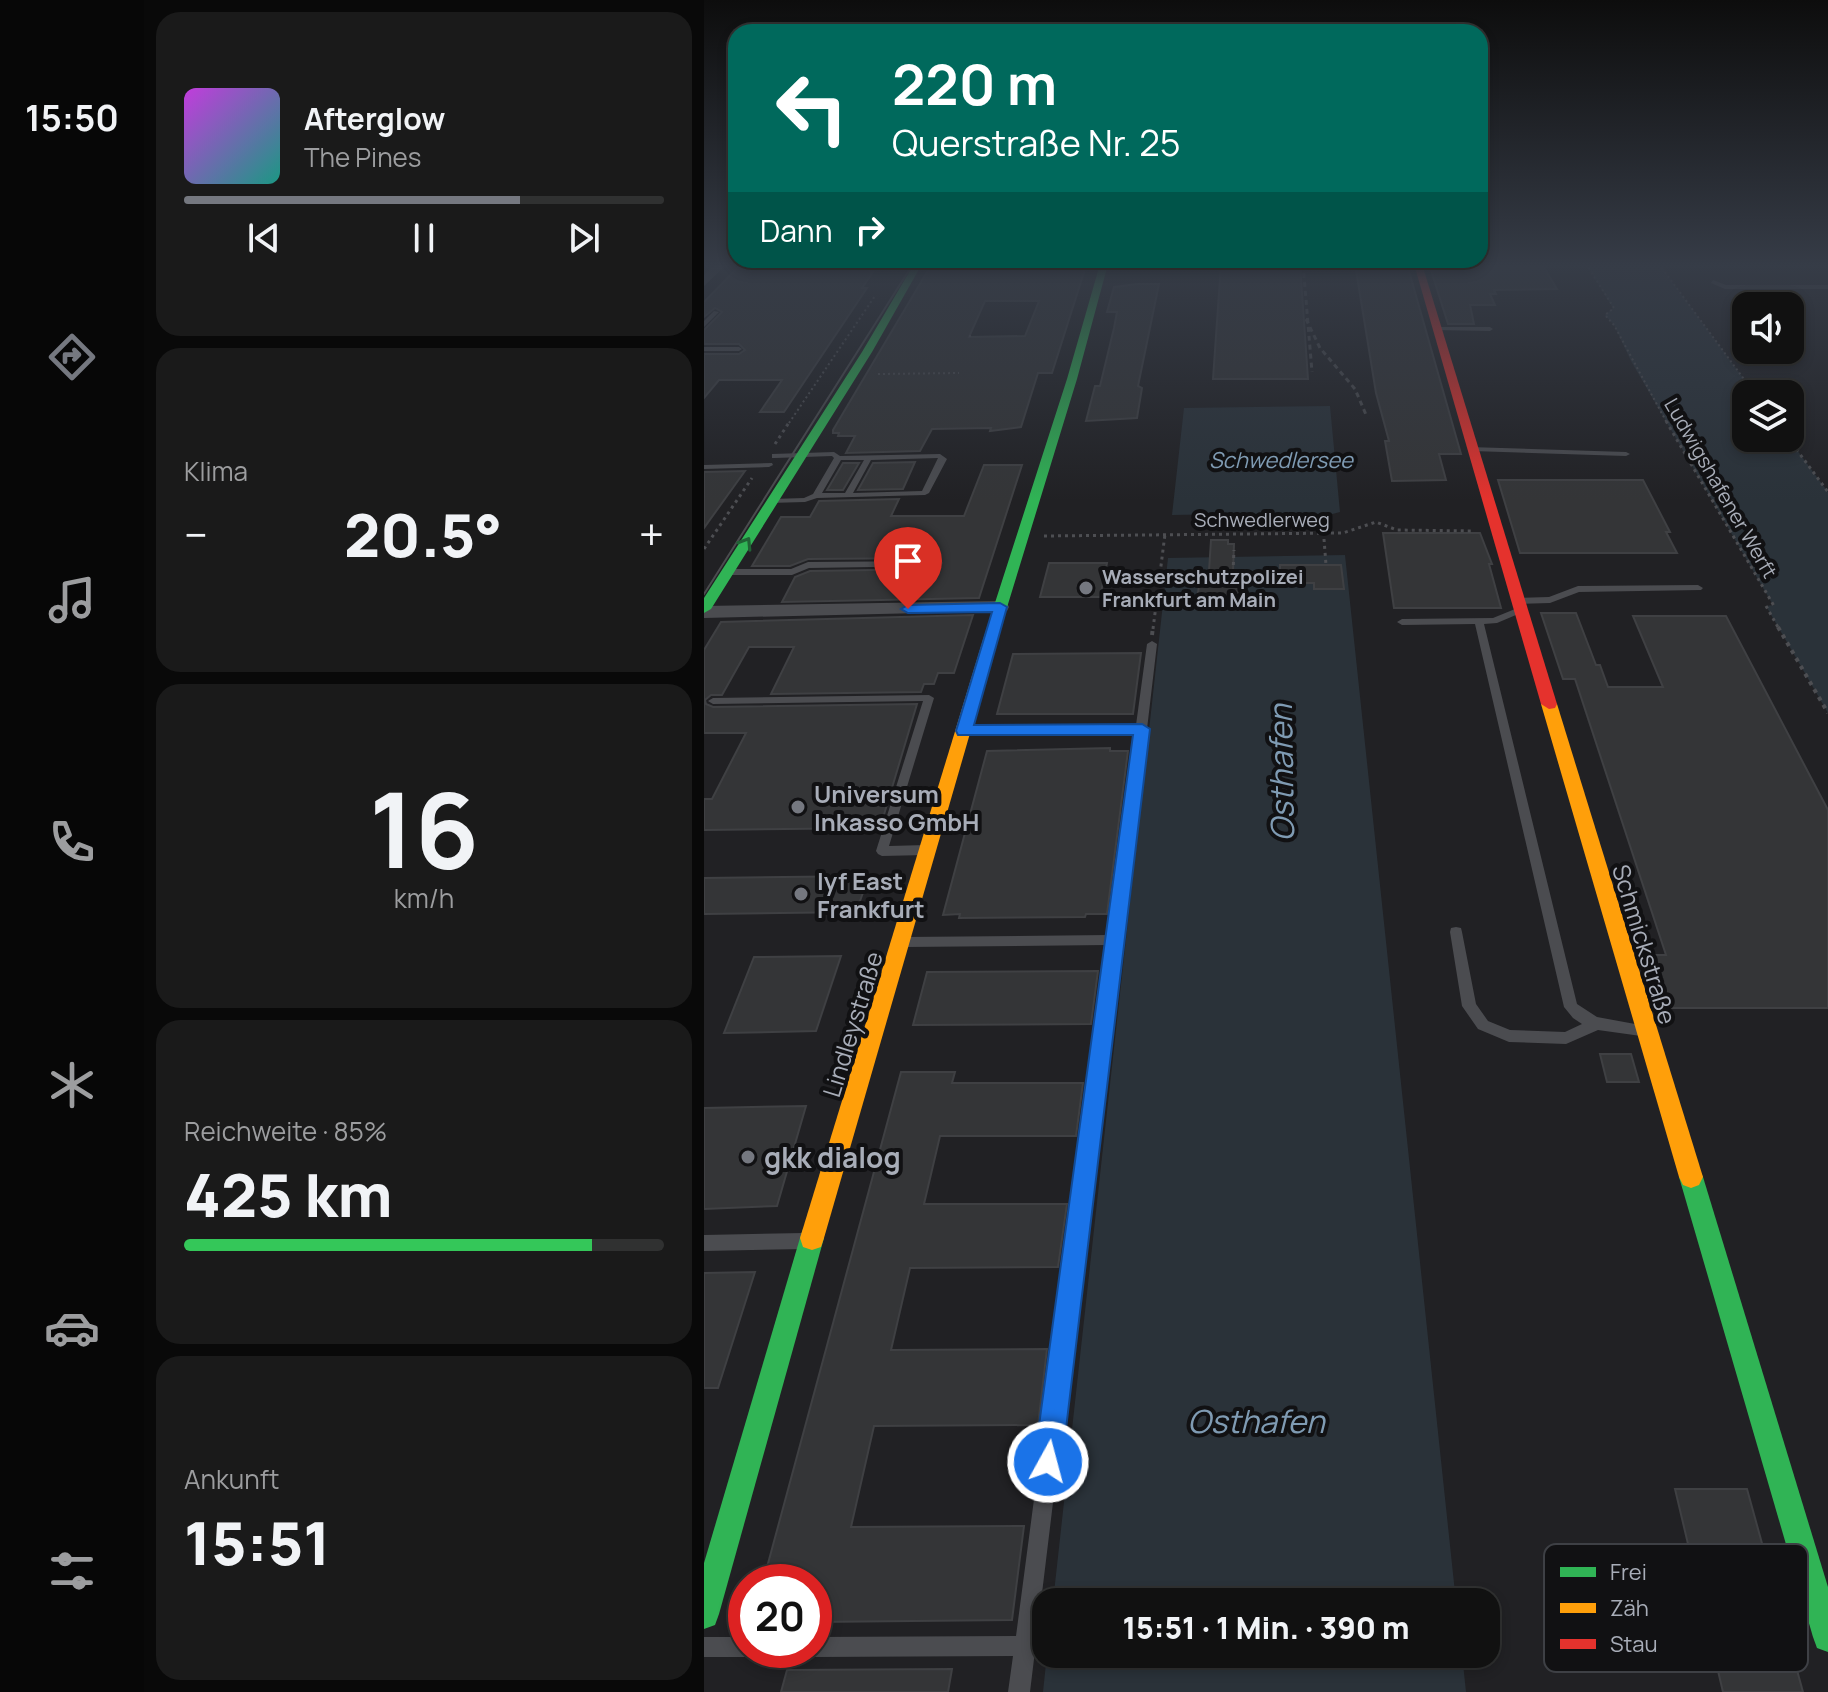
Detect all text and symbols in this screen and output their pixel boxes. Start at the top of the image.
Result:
text: 220 m [892,45,1057,122]
icon: left [760,56,864,160]
text: 15:50 [25,93,119,142]
text: Afterglow [304,98,445,139]
text: Querstraße Nr. 25 [892,118,1180,167]
text: The Pines [304,139,421,175]
icon: right [848,208,892,252]
text: Dann [760,210,832,251]
icon: previous [242,216,286,260]
icon: pause [402,216,446,260]
icon: next [562,216,606,260]
map controls [1732,292,1804,452]
button: sound [1732,292,1804,364]
icon: directions [44,329,100,385]
button: layers [1732,380,1804,452]
street label: Ludwigshafener Werft [1658,393,1784,583]
water label: Schwedlersee [1209,445,1354,475]
text: Klima [184,453,248,489]
text: 20.5° [344,493,502,575]
text: − [184,504,208,564]
text: + [639,504,664,564]
street label: Schwedlerweg [1194,506,1330,533]
pin [874,527,942,609]
one-way arrow [736,538,751,552]
icon: arrive [886,539,930,583]
place label: Wasserschutzpolizei Frankfurt am Main [1102,563,1304,613]
icon: music [44,572,100,628]
marker: Wasserschutzpolizei Frankfurt am Main [1077,579,1095,597]
water label: Osthafen [1258,703,1304,842]
text: 16 [369,757,479,899]
place label: Universum Inkasso GmbH [814,777,979,838]
marker: Universum Inkasso GmbH [789,798,807,816]
icon: phone [44,814,100,870]
street label: Schmickstraße [1605,860,1685,1028]
place label: lyf East Frankfurt [817,864,925,925]
text: km/h [394,880,454,916]
marker: lyf East Frankfurt [792,885,810,903]
street label: Lindleystraße [814,947,890,1101]
icon: climate [44,1057,100,1113]
text: Reichweite · 85% [184,1113,387,1149]
place label: gkk dialog [764,1138,901,1176]
marker: gkk dialog [739,1148,757,1166]
text: 425 km [184,1153,393,1235]
icon: car [44,1300,100,1356]
water label: Osthafen [1187,1399,1326,1443]
position arrow [1006,1420,1090,1504]
text: Ankunft [184,1461,279,1497]
text: 15:51 [184,1501,331,1583]
icon: filters [44,1543,100,1599]
legend [1544,1544,1808,1672]
text: Frei [1610,1557,1647,1587]
speed limit sign: 20 [728,1564,832,1668]
text: Zäh [1610,1593,1649,1623]
text: 15:51 · 1 Min. · 390 m [1122,1607,1410,1648]
text: Stau [1610,1629,1658,1659]

